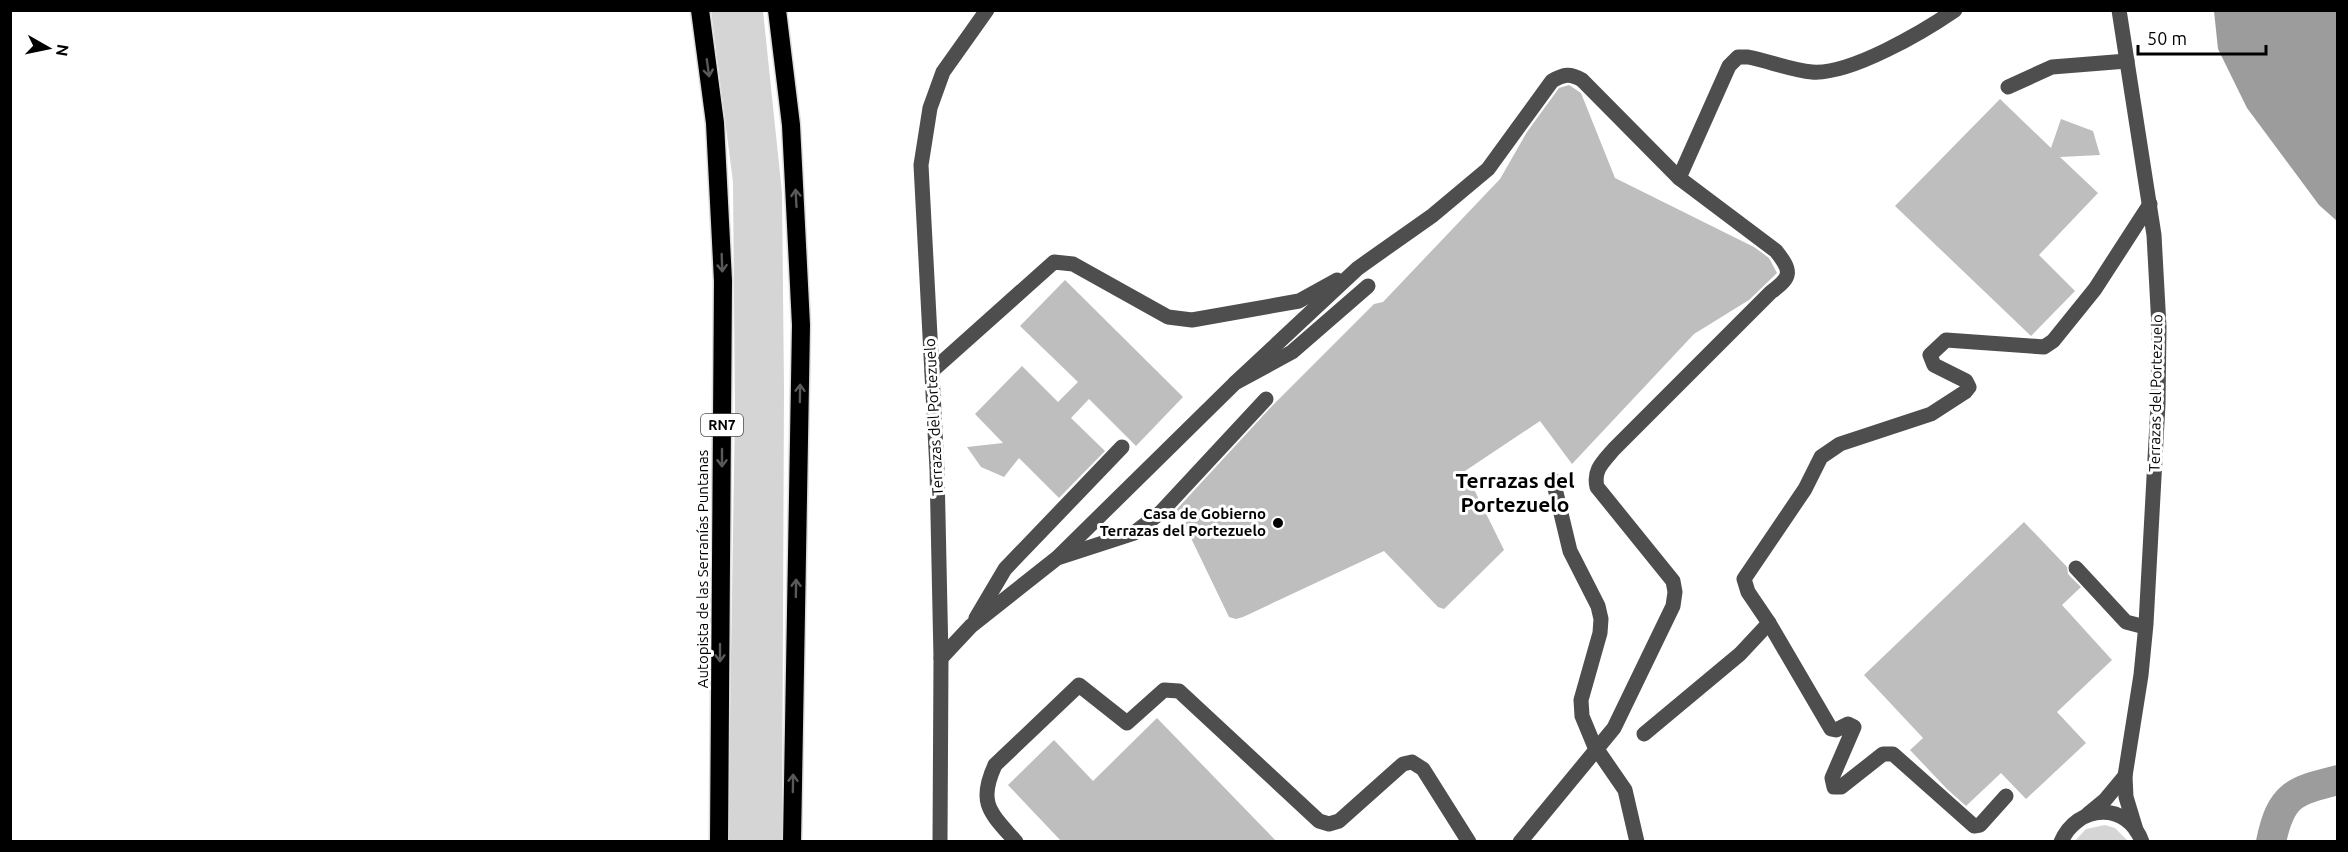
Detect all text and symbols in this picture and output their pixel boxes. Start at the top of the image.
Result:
north arrow [18,18,78,78]
scale bar [2138,18,2266,56]
text: 50 m [2147,28,2187,48]
text: N [53,43,73,58]
one-way arrow [703,58,714,78]
one-way arrow [790,189,801,209]
one-way arrow [717,252,728,272]
street label: Terrazas del Portezuelo [2146,314,2165,472]
street label: Terrazas del Portezuelo [921,338,946,496]
one-way arrow [794,384,806,404]
road number: RN7 [701,414,743,436]
one-way arrow [716,447,728,467]
street label: Autopista de las Serranías Puntanas [694,450,711,688]
district label: Terrazas del Portezuelo [1455,468,1575,516]
place label: Casa de Gobierno Terrazas del Portezuelo [1100,505,1266,539]
marker: Casa de Gobierno Terrazas del Portezuelo [1271,516,1285,530]
one-way arrow [791,579,802,599]
one-way arrow [714,642,726,662]
one-way arrow [787,774,799,794]

